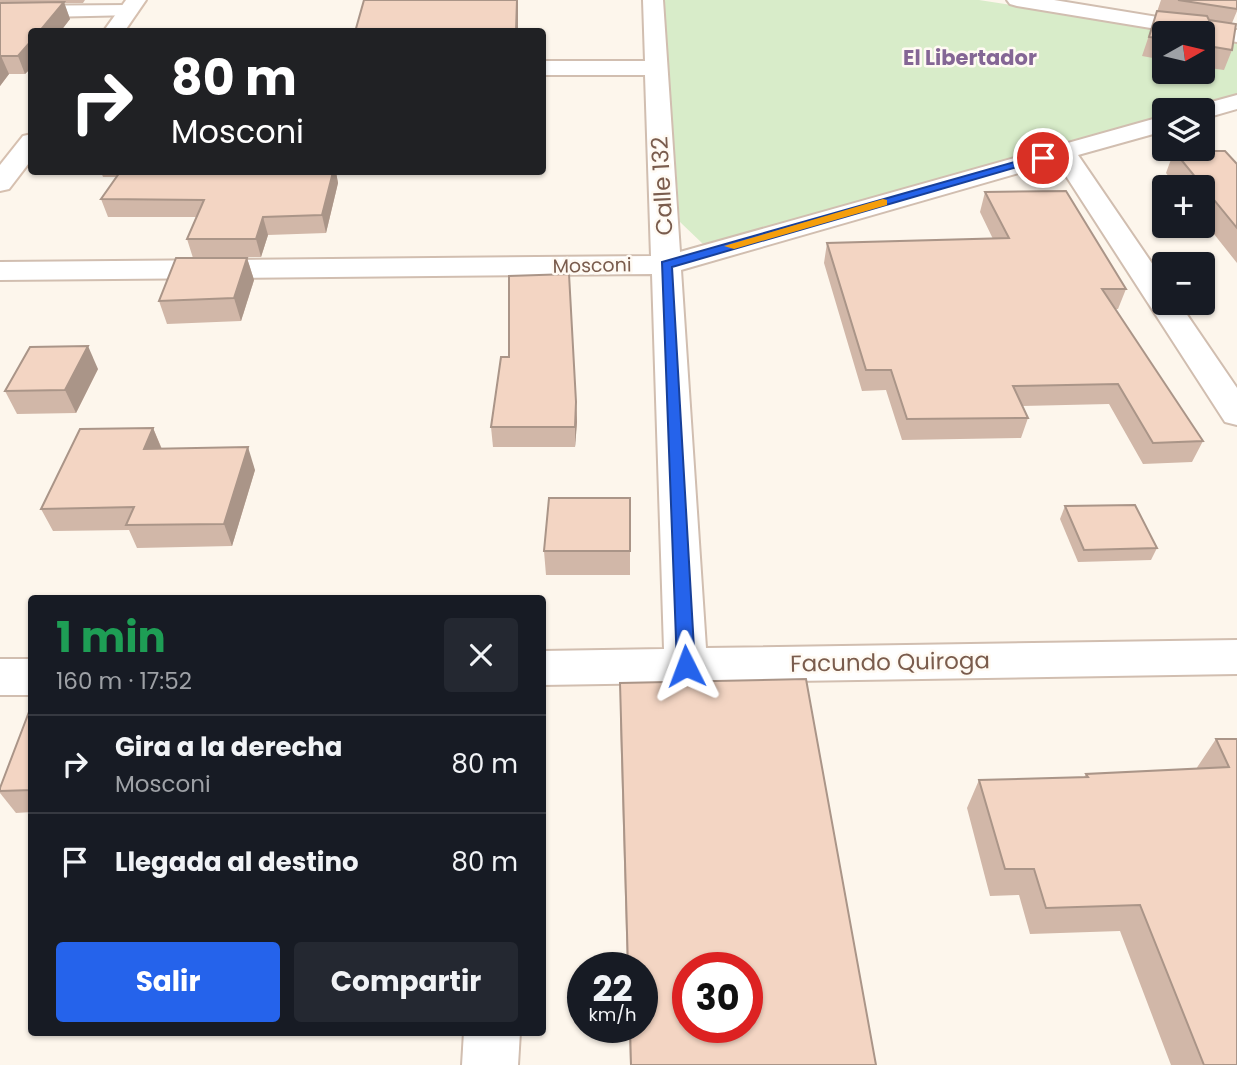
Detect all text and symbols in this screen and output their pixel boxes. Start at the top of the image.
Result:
north arrow [1152,21,1214,84]
map controls [1152,21,1215,315]
district label: El Libertador [903,43,1037,72]
text: 80 m [171,44,297,112]
icon: right [56,56,147,147]
button: layers [1152,98,1215,161]
text: Mosconi [171,109,304,154]
pin [1013,128,1073,188]
street label: Calle 132 [643,136,681,236]
icon: arrive [1024,139,1062,177]
button: + [1152,175,1215,238]
street label: Mosconi [552,251,632,280]
button: − [1152,252,1215,315]
text: 1 min [56,608,166,667]
button: close [444,618,518,692]
position arrow [649,629,723,703]
street label: Facundo Quiroga [790,644,990,680]
text: 160 m · 17:52 [56,665,192,697]
text: Gira a la derecha [115,729,343,765]
icon: right [56,745,94,783]
text: 80 m [452,746,518,782]
text: Mosconi [115,768,211,800]
icon: arrive [56,843,94,881]
text: Llegada al destino [115,844,359,880]
text: 80 m [452,844,518,880]
button: Salir [56,942,280,1022]
button: Compartir [294,942,518,1022]
speed limit sign: 30 [672,952,763,1043]
text: 22 [593,964,632,1013]
text: km/h [589,1002,636,1027]

